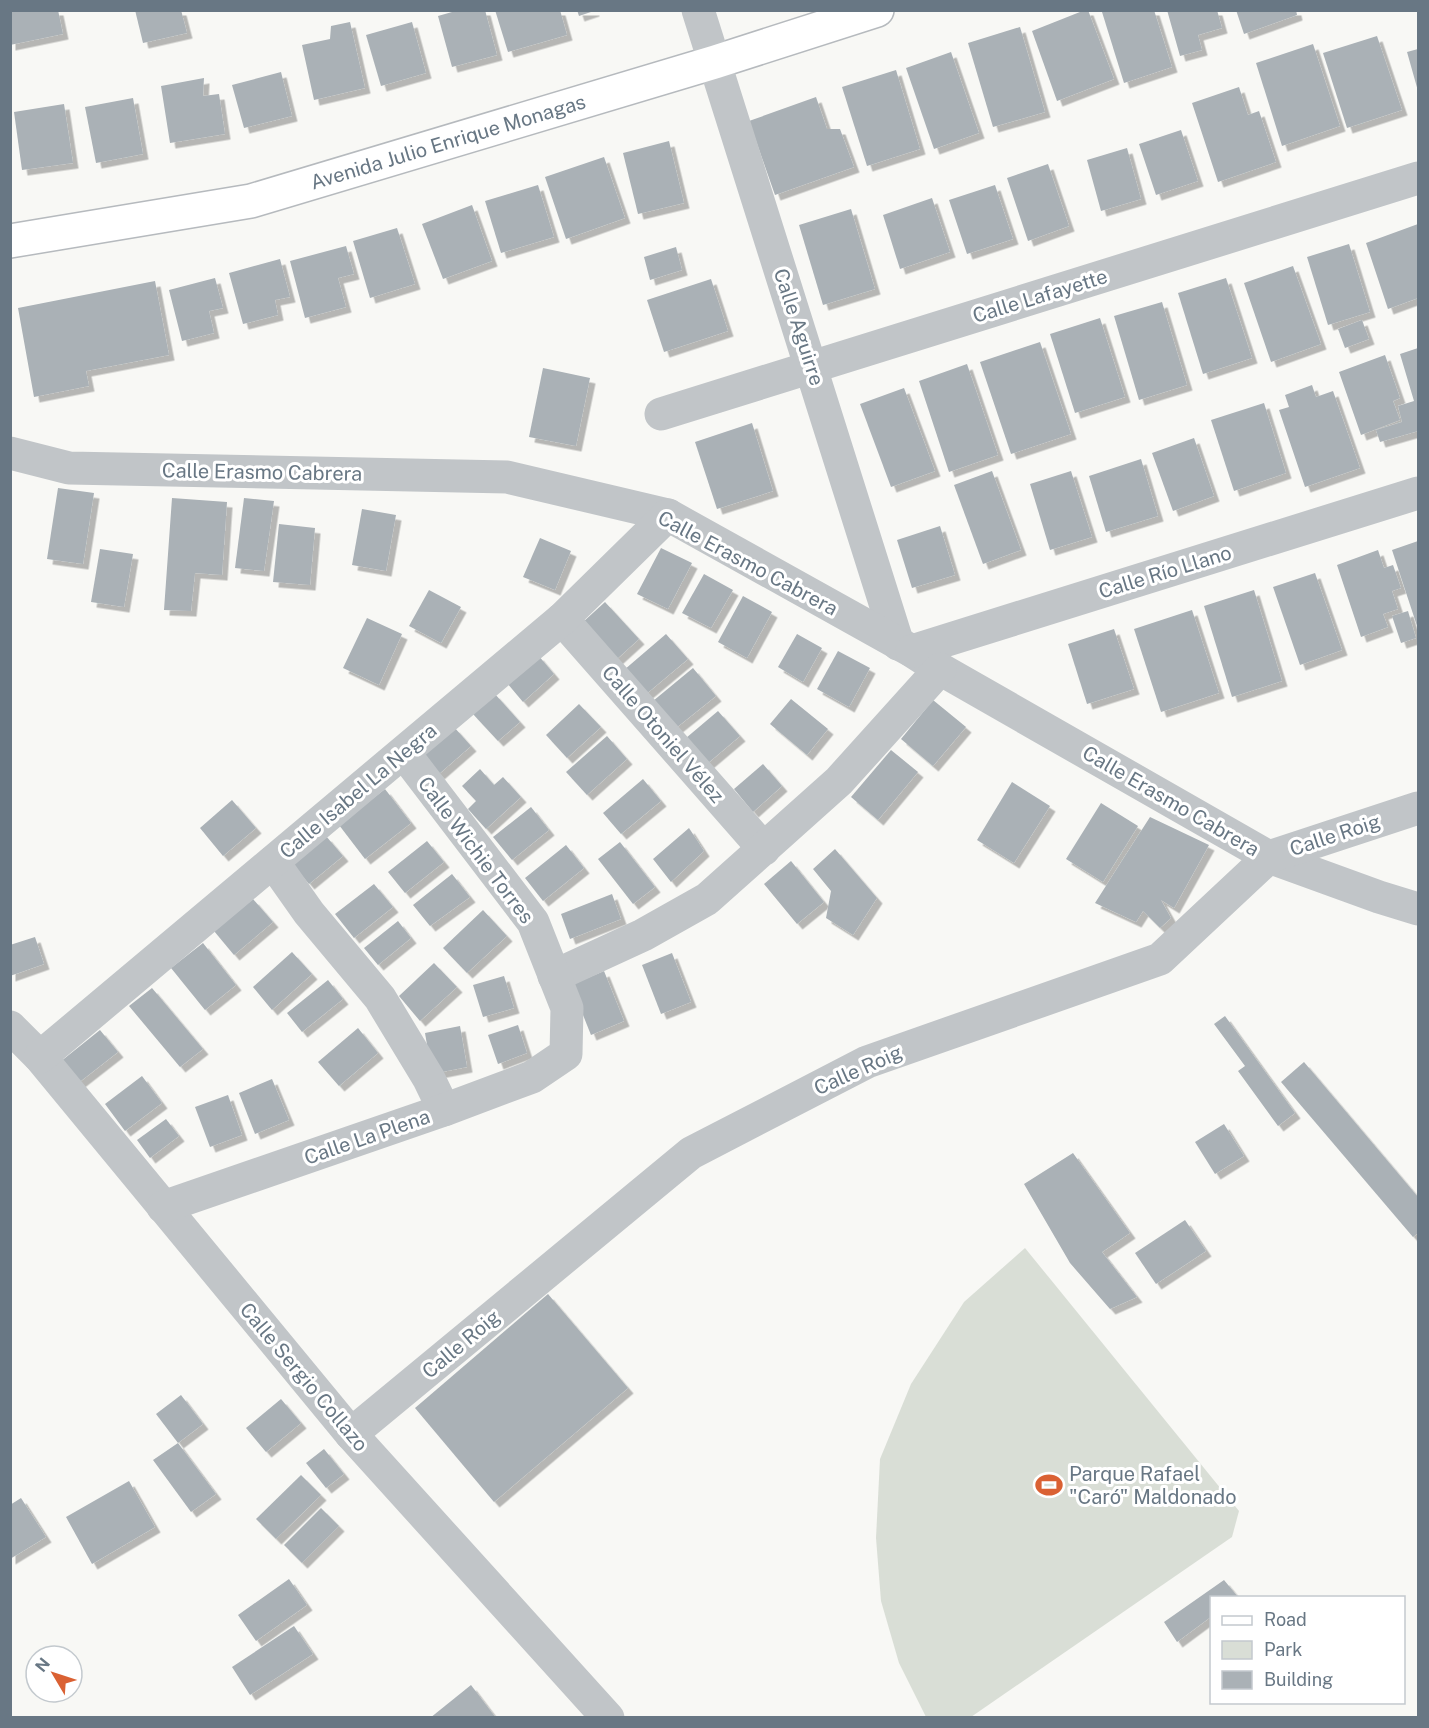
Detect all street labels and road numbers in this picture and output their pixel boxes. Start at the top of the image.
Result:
street label: Avenida Julio Enrique Monagas [308,89,588,194]
street label: Calle Lafayette [970,264,1110,328]
street label: Calle Aguirre [769,265,829,389]
street label: Calle Erasmo Cabrera [162,458,362,486]
street label: Calle Erasmo Cabrera [654,505,842,621]
street label: Calle Río Llano [1096,540,1234,604]
street label: Calle Otoniel Vélez [597,661,729,807]
street label: Calle Isabel La Negra [275,718,441,864]
street label: Calle Erasmo Cabrera [1078,741,1264,861]
street label: Calle Wichie Torres [413,772,539,928]
street label: Calle Roig [1287,809,1383,861]
street label: Calle Roig [810,1040,906,1100]
street label: Calle La Plena [301,1104,433,1170]
street label: Calle Sergio Collazo [235,1298,373,1456]
street label: Calle Roig [417,1305,505,1383]

